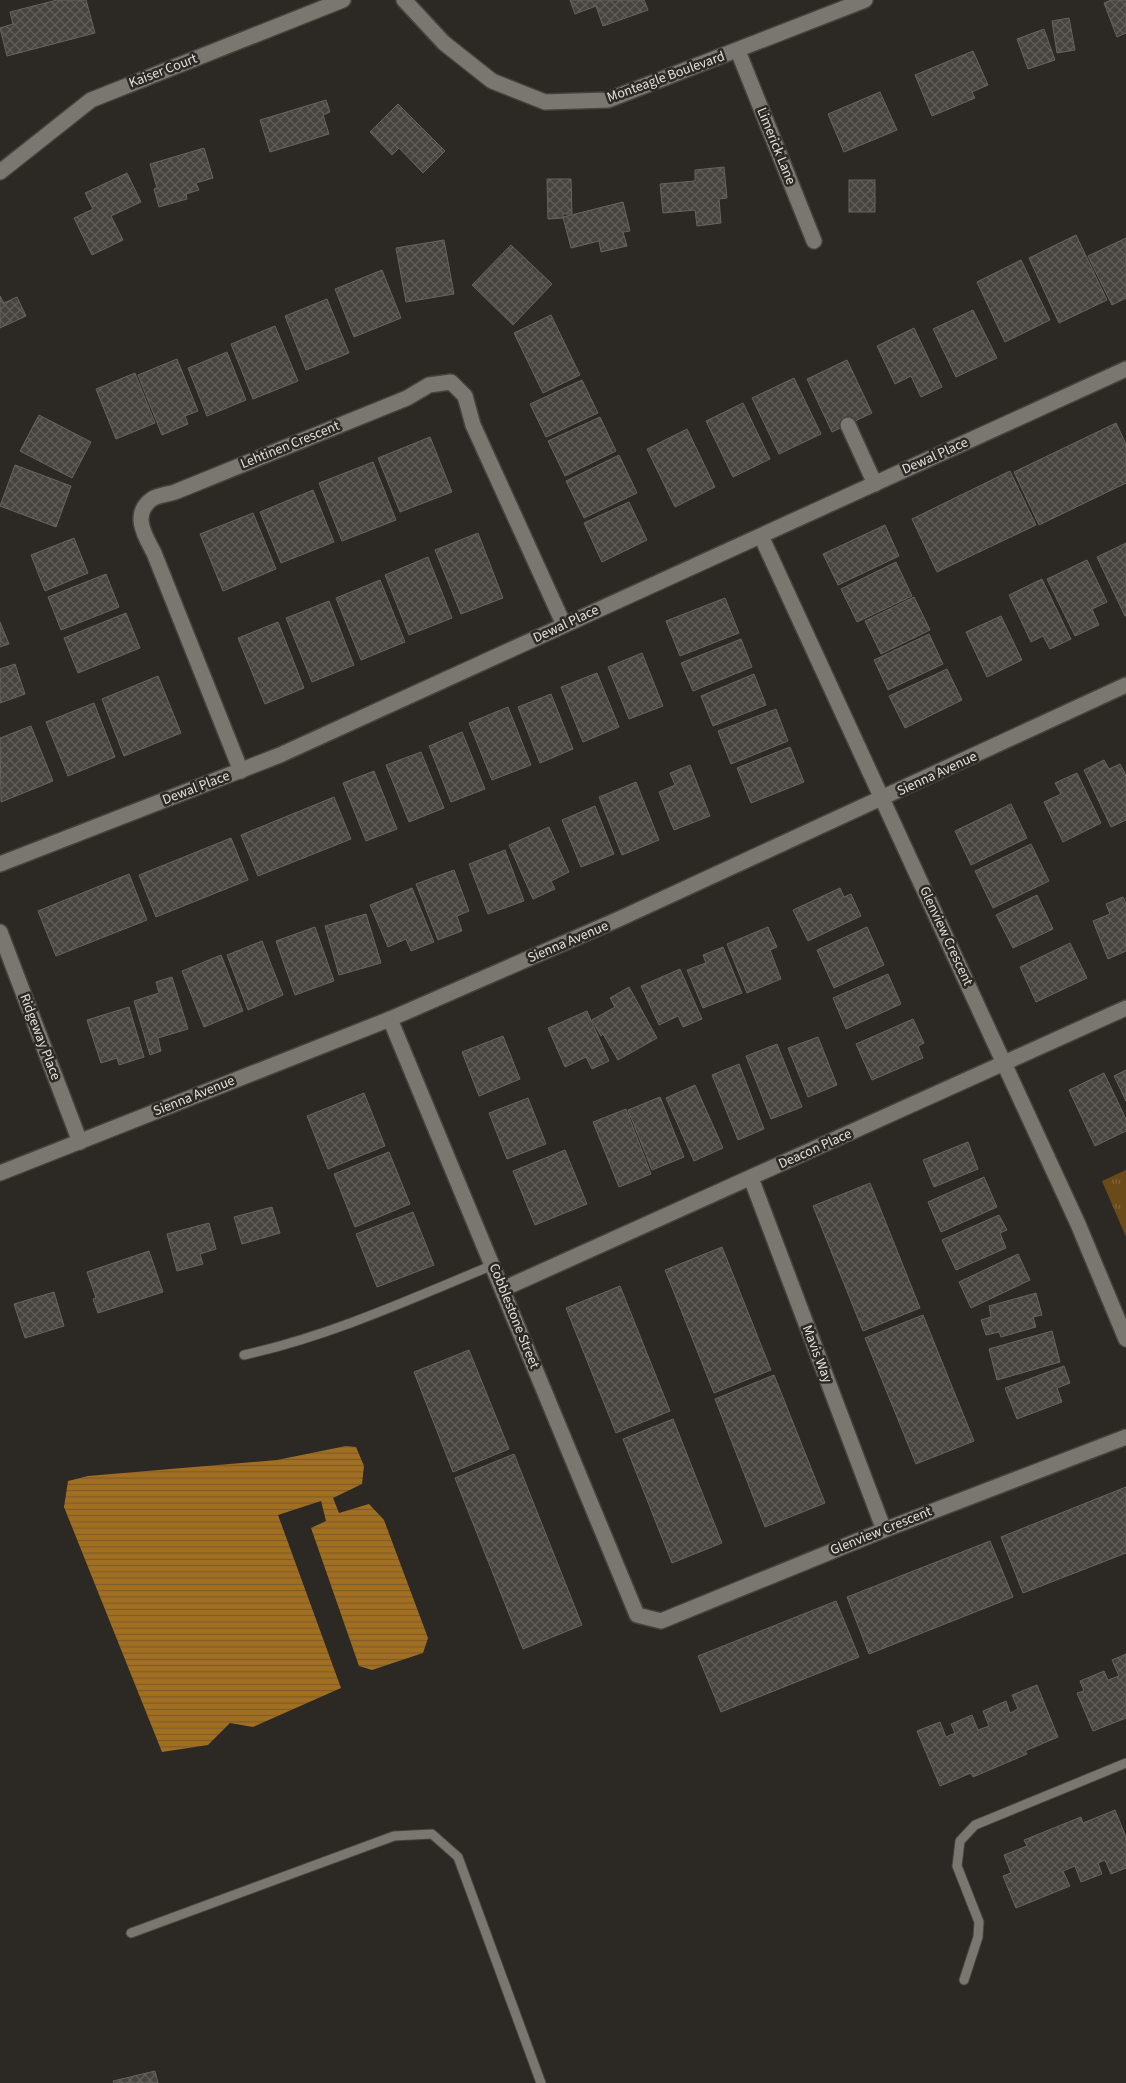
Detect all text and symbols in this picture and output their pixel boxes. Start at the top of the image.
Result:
street label: Monteagle Boulevard [604,46,728,108]
street label: Kaiser Court [126,49,200,93]
street label: Limerick Lane [751,104,801,188]
street label: Lehtinen Crescent [237,416,343,474]
street label: Dewal Place [899,432,971,479]
street label: Dewal Place [530,600,602,648]
street label: Sienna Avenue [894,747,980,801]
street label: Dewal Place [159,766,233,810]
street label: Glenview Crescent [914,883,978,989]
street label: Sienna Avenue [524,916,612,968]
street label: Ridgeway Place [14,991,66,1083]
street label: Sienna Avenue [150,1071,238,1121]
street label: Deacon Place [775,1124,855,1174]
street label: Cobblestone Street [484,1260,544,1372]
street label: Mavis Way [797,1322,837,1386]
street label: Glenview Crescent [827,1501,935,1560]

